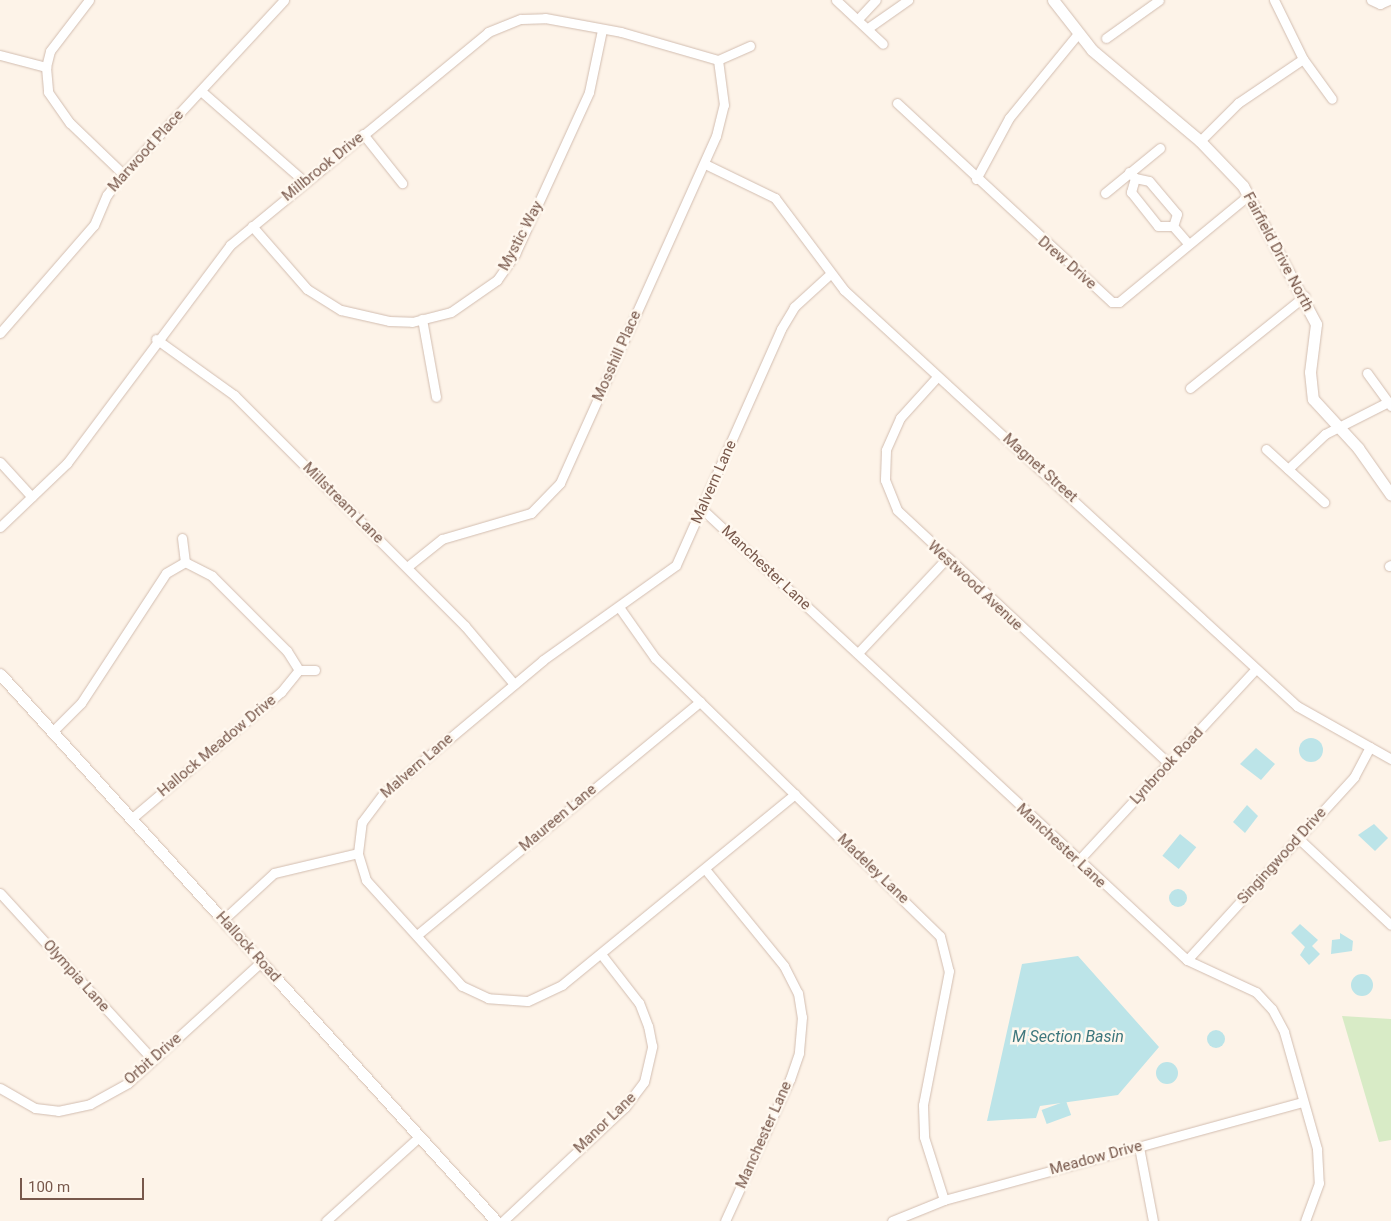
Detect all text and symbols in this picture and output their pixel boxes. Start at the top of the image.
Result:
street label: Marwood Place [104,106,188,196]
street label: Millbrook Drive [279,129,367,205]
street label: Fairfield Drive North [1239,189,1317,315]
street label: Mystic Way [495,198,547,274]
street label: Drew Drive [1034,233,1100,293]
street label: Mosshill Place [589,308,645,404]
street label: Magnet Street [999,430,1081,506]
street label: Malvern Lane [688,437,740,527]
street label: Millstream Lane [299,459,387,547]
street label: Manchester Lane [718,522,814,614]
street label: Westwood Avenue [924,537,1026,635]
street label: Hallock Meadow Drive [154,691,280,801]
street label: Lynbrook Road [1127,724,1207,808]
street label: Malvern Lane [377,730,457,802]
street label: Maureen Lane [516,781,600,855]
street label: Manchester Lane [1013,800,1109,892]
street label: Singingwood Drive [1234,804,1330,908]
street label: Madeley Lane [833,830,913,908]
street label: Hallock Road [212,908,284,986]
street label: Olympia Lane [39,936,113,1016]
water label: M Section Basin [1012,1027,1124,1047]
street label: Orbit Drive [121,1029,185,1089]
street label: Manchester Lane [732,1079,796,1191]
street label: Manor Lane [570,1089,640,1157]
street label: Meadow Drive [1048,1137,1144,1179]
scale bar [22,1168,146,1200]
text: 100 m [28,1178,70,1196]

